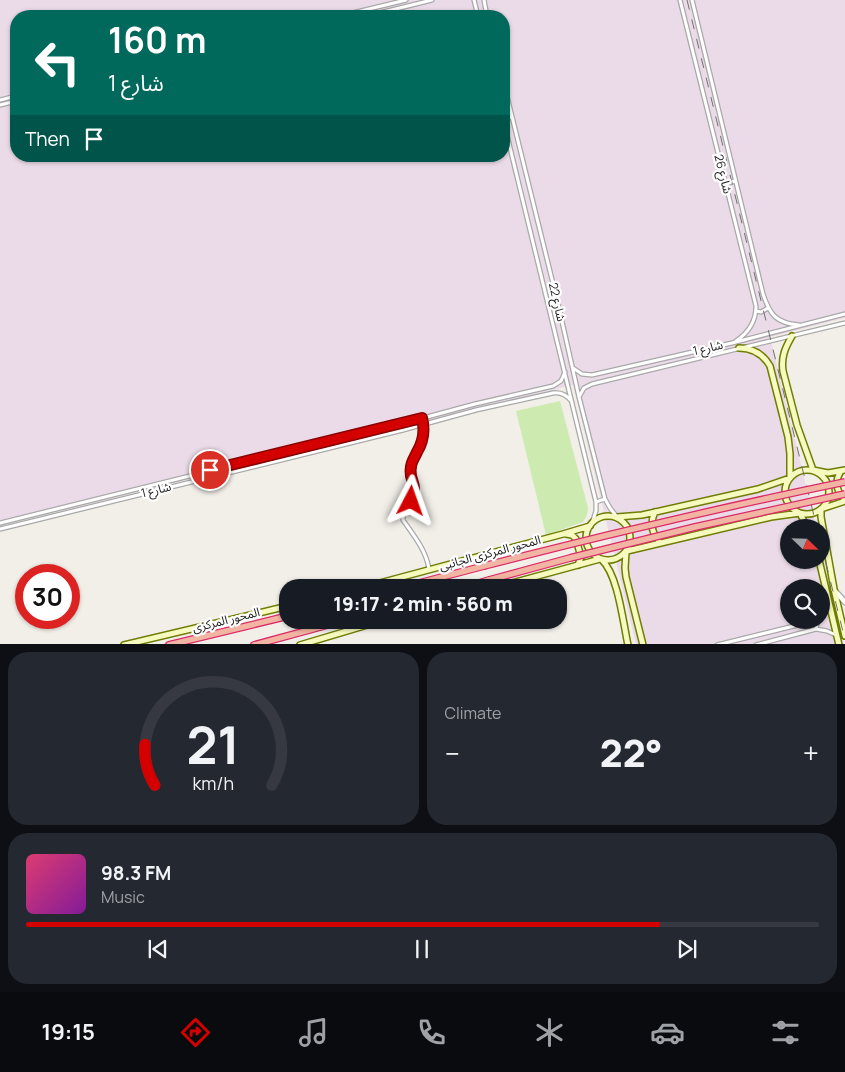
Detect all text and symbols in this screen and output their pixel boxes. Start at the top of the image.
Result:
text: 160 m [108,16,207,64]
icon: left [25,30,90,95]
text: شارع 1 [108,68,164,98]
icon: arrive [80,125,108,153]
text: Then [25,126,70,152]
street label: شارع 26 [709,152,737,196]
street label: شارع 22 [544,281,570,323]
street label: شارع 1 [691,336,725,360]
pin [189,449,231,491]
icon: arrive [196,456,224,484]
position arrow [384,474,436,526]
street label: شارع 1 [139,478,173,502]
north arrow [780,519,830,569]
map controls [780,519,830,629]
street label: المحور المركزى الجانبى [437,531,543,574]
speed limit sign: 30 [15,564,80,629]
button: search [780,579,830,629]
text: 19:17 · 2 min · 560 m [333,591,513,617]
street label: المحور المركزى [190,603,262,636]
text: Climate [445,702,501,724]
text: 21 [186,709,240,780]
text: 22° [600,726,663,778]
text: − [445,734,460,772]
text: + [803,734,819,772]
text: km/h [192,771,234,795]
text: 98.3 FM [101,860,171,886]
text: Music [101,886,145,908]
icon: previous [144,935,172,963]
icon: pause [408,935,436,963]
icon: next [673,935,701,963]
icon: directions [178,1015,213,1050]
icon: music [296,1015,331,1050]
icon: phone [414,1015,449,1050]
icon: climate [532,1015,567,1050]
icon: car [650,1015,685,1050]
icon: filters [768,1015,803,1050]
text: 19:15 [42,1017,95,1047]

